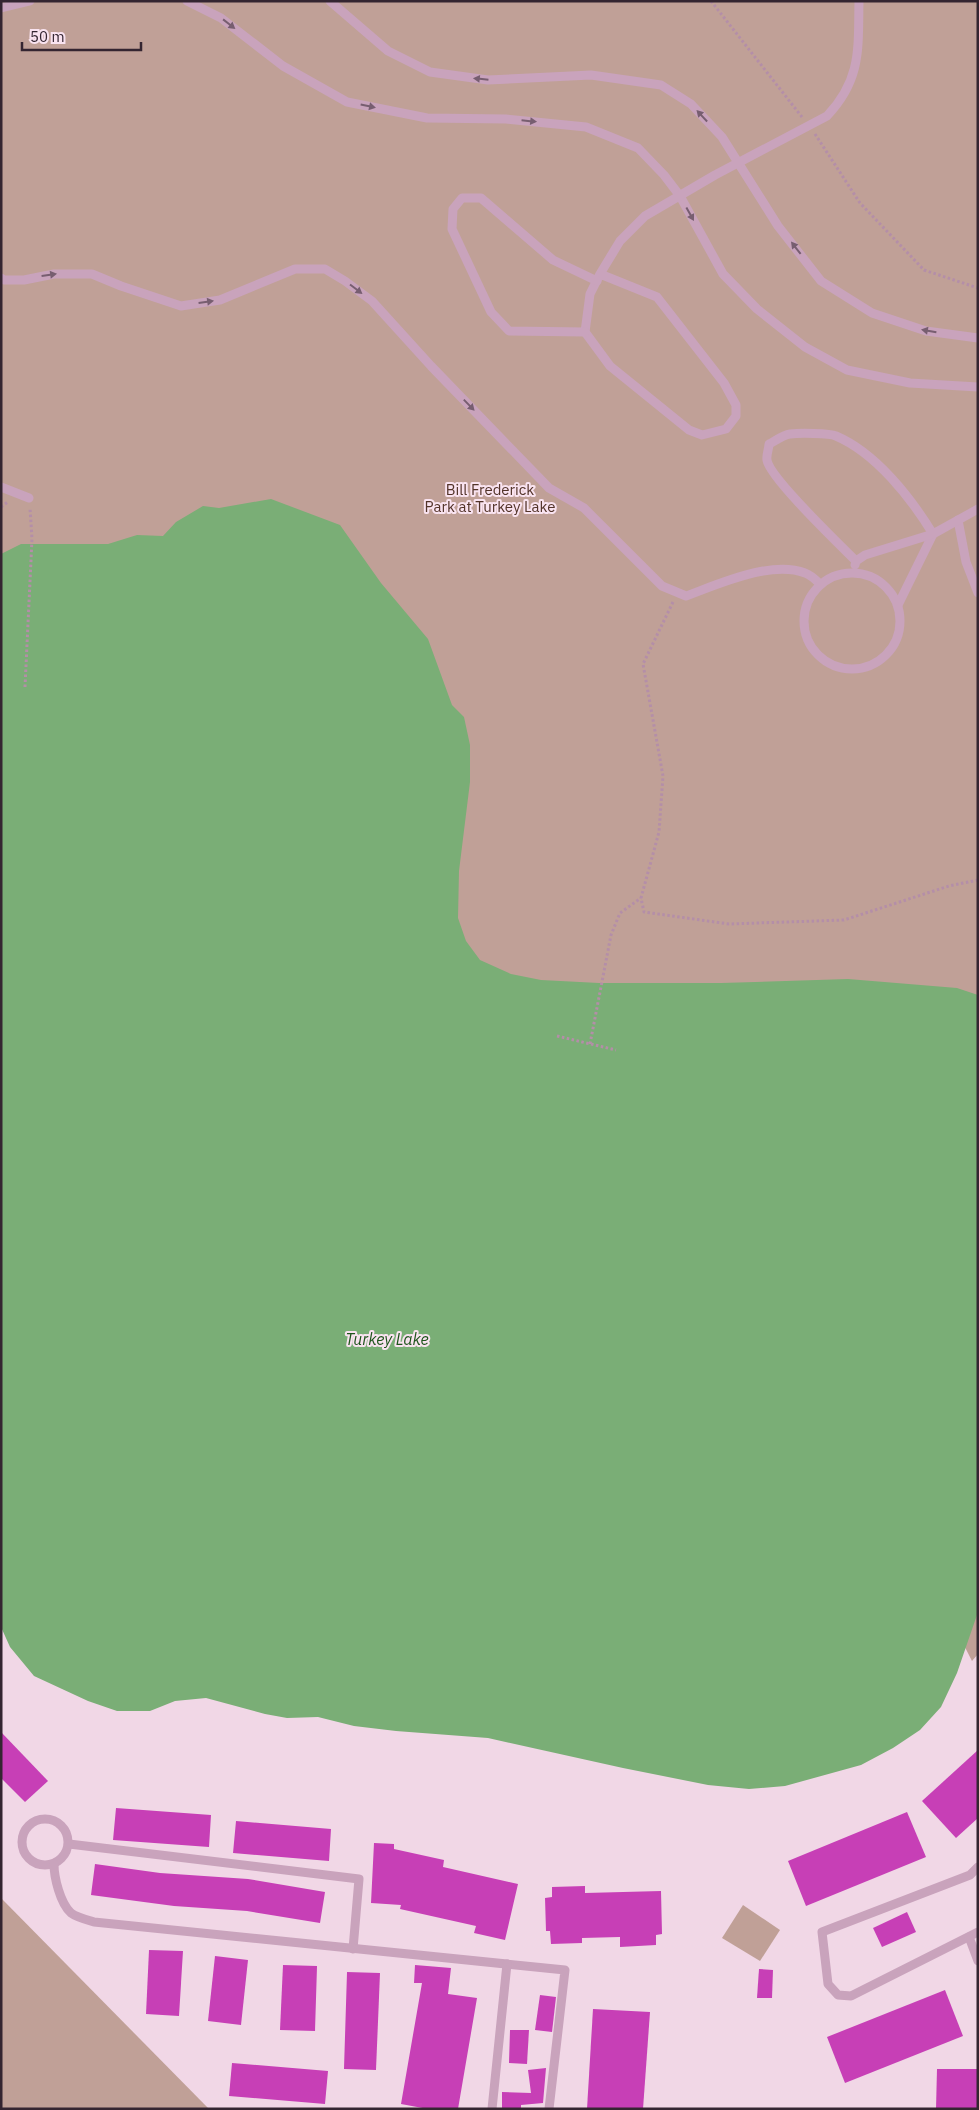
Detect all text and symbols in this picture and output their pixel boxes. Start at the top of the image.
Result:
one-way arrow [222,19,235,30]
scale bar [22,20,141,52]
text: 50 m [30,27,65,46]
one-way arrow [472,75,488,83]
one-way arrow [360,102,376,110]
one-way arrow [696,110,708,122]
one-way arrow [521,117,537,125]
one-way arrow [686,206,694,221]
one-way arrow [790,242,801,255]
one-way arrow [41,271,57,279]
one-way arrow [349,284,363,294]
one-way arrow [198,298,214,306]
one-way arrow [921,327,937,335]
one-way arrow [463,399,475,411]
park label: Bill Frederick Park at Turkey Lake [425,480,555,516]
water label: Turkey Lake [345,1329,429,1349]

